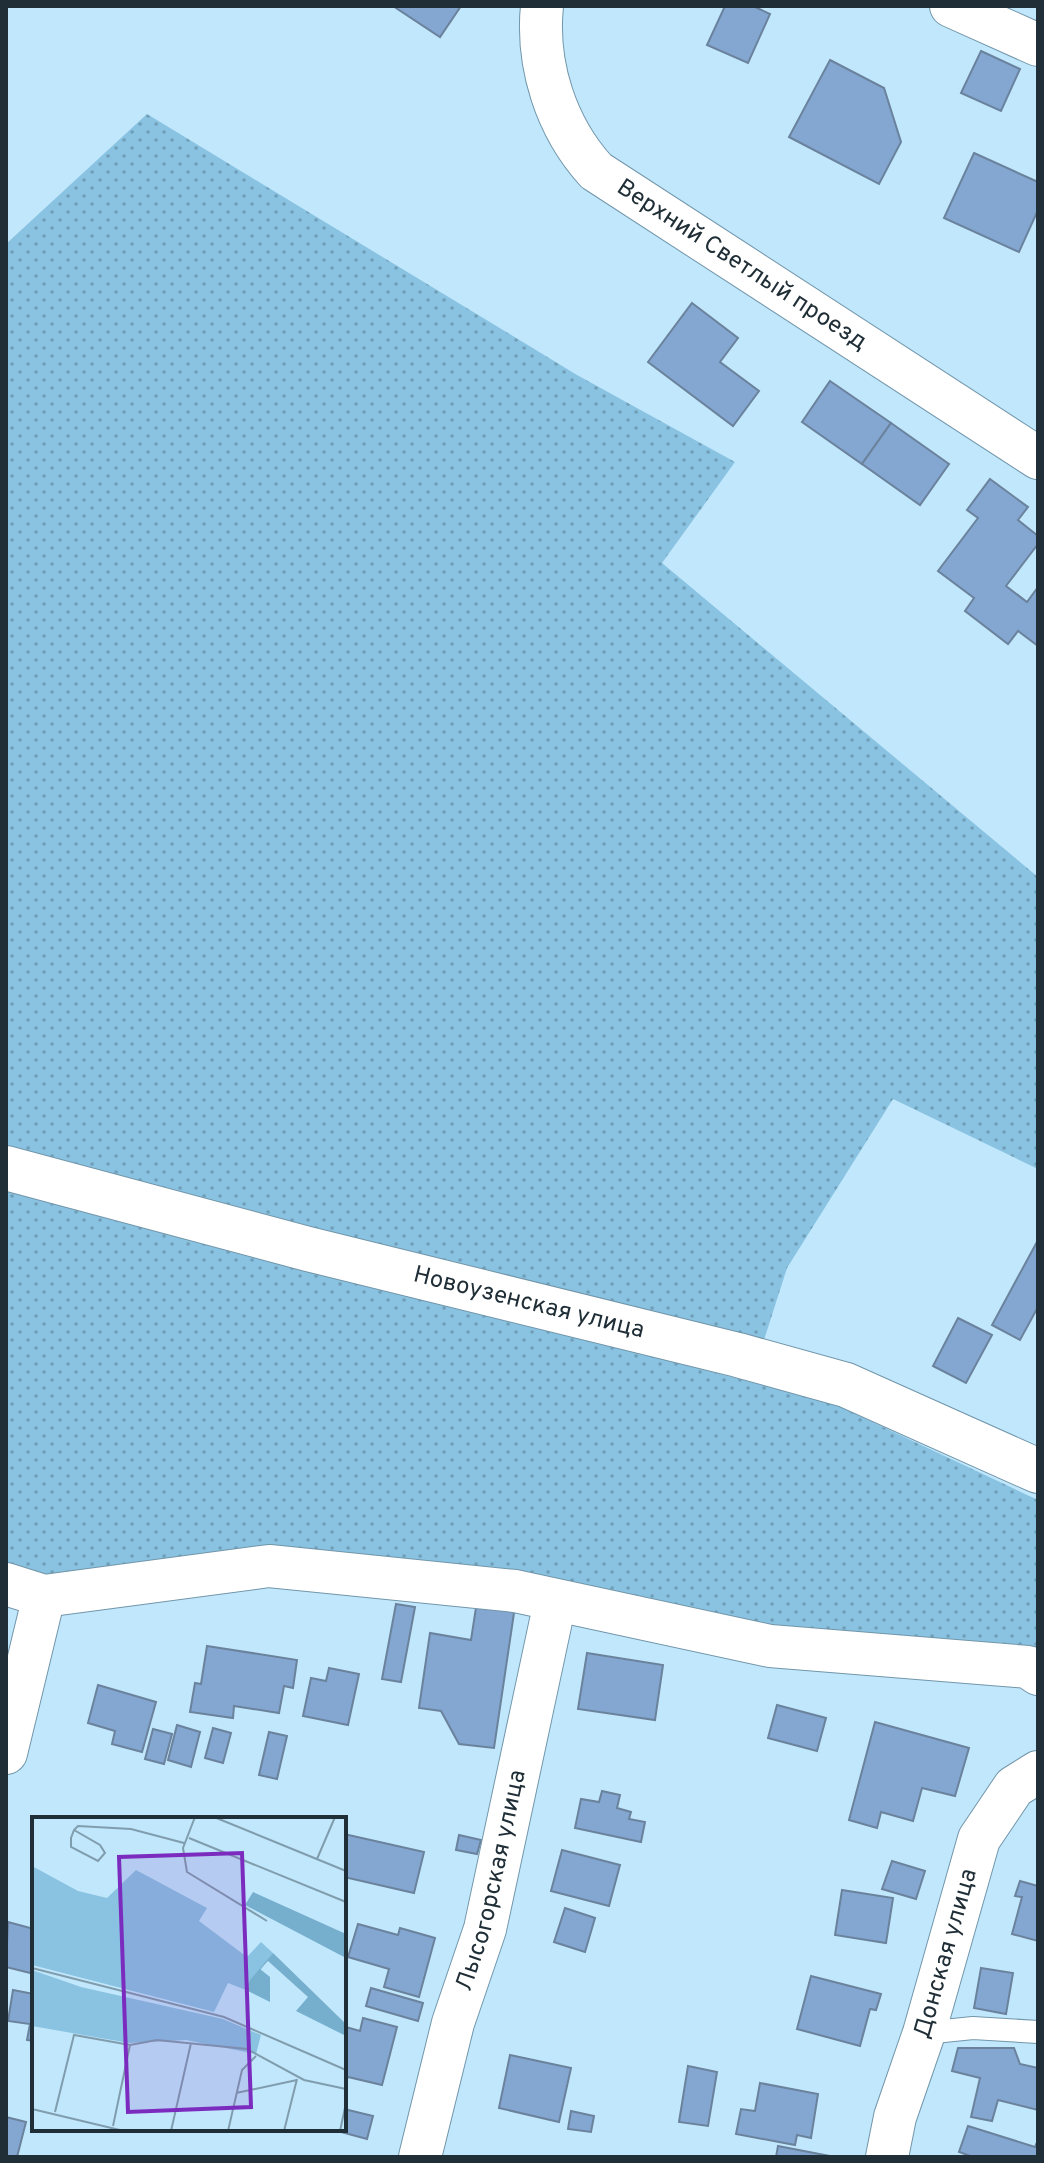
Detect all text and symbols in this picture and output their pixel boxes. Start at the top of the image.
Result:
street label: Верхний Светлый проезд [611,173,872,358]
street label: Новоузенская улица [410,1260,647,1346]
street label: Лысогорская улица [450,1767,534,1995]
inset map [32,1817,346,2131]
street label: Донская улица [908,1865,985,2042]

